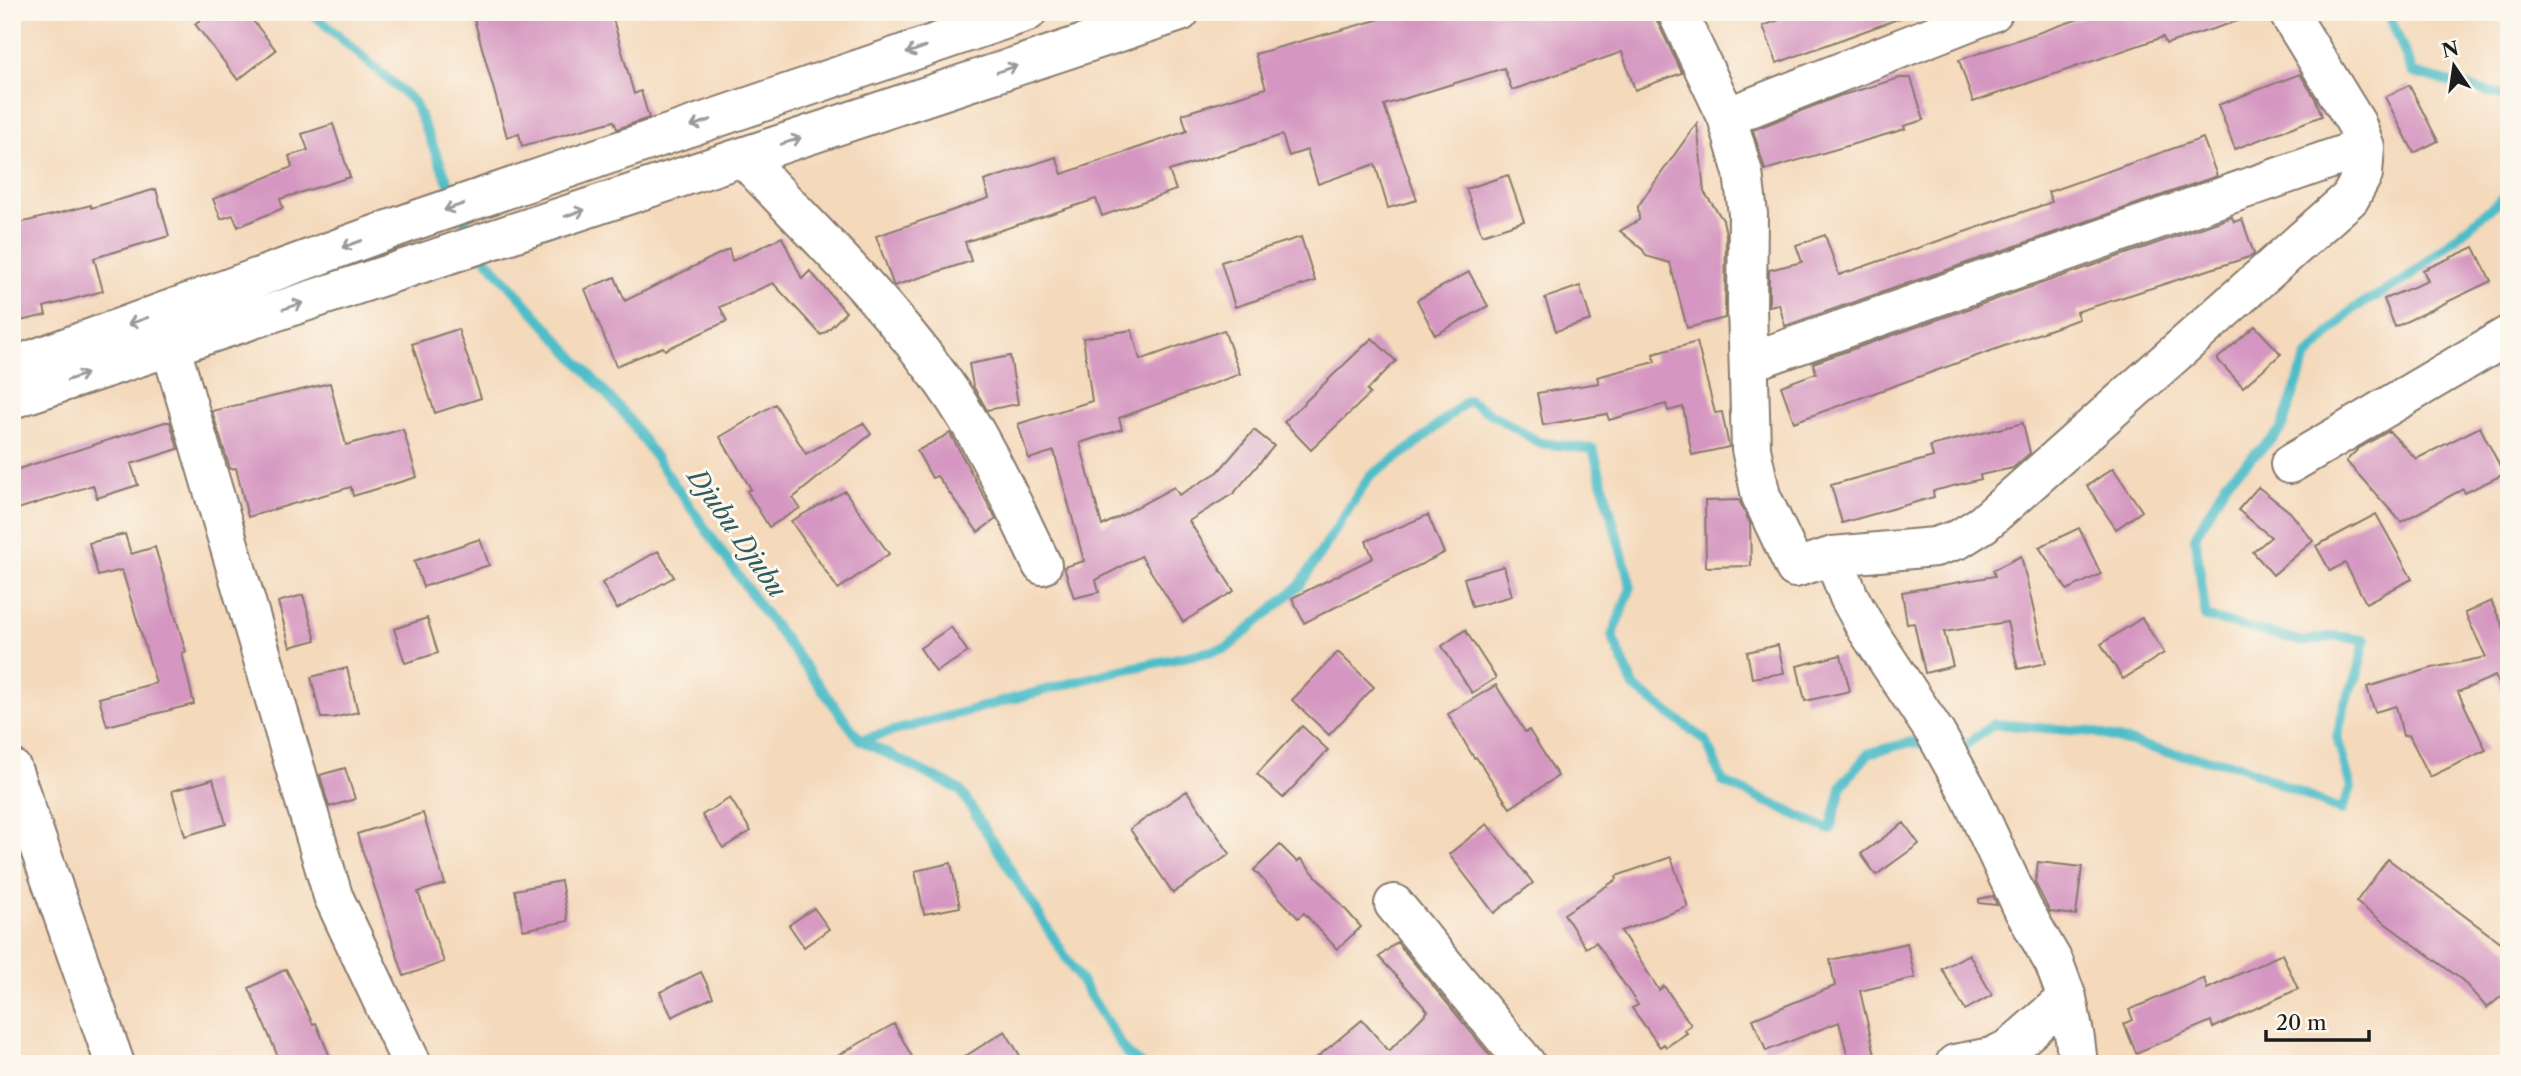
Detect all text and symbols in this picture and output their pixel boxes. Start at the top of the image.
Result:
north arrow [2420,32,2490,102]
text: N [2440,37,2461,63]
one-way arrow [905,44,927,57]
one-way arrow [995,62,1017,75]
one-way arrow [690,118,712,131]
one-way arrow [779,134,801,146]
one-way arrow [444,202,466,214]
one-way arrow [563,206,585,218]
one-way arrow [341,238,363,251]
one-way arrow [282,298,304,311]
one-way arrow [128,316,150,328]
one-way arrow [65,370,87,382]
water label: Djubu Djubu [680,461,794,604]
scale bar [2266,999,2369,1043]
text: 20 m [2276,1010,2327,1035]

